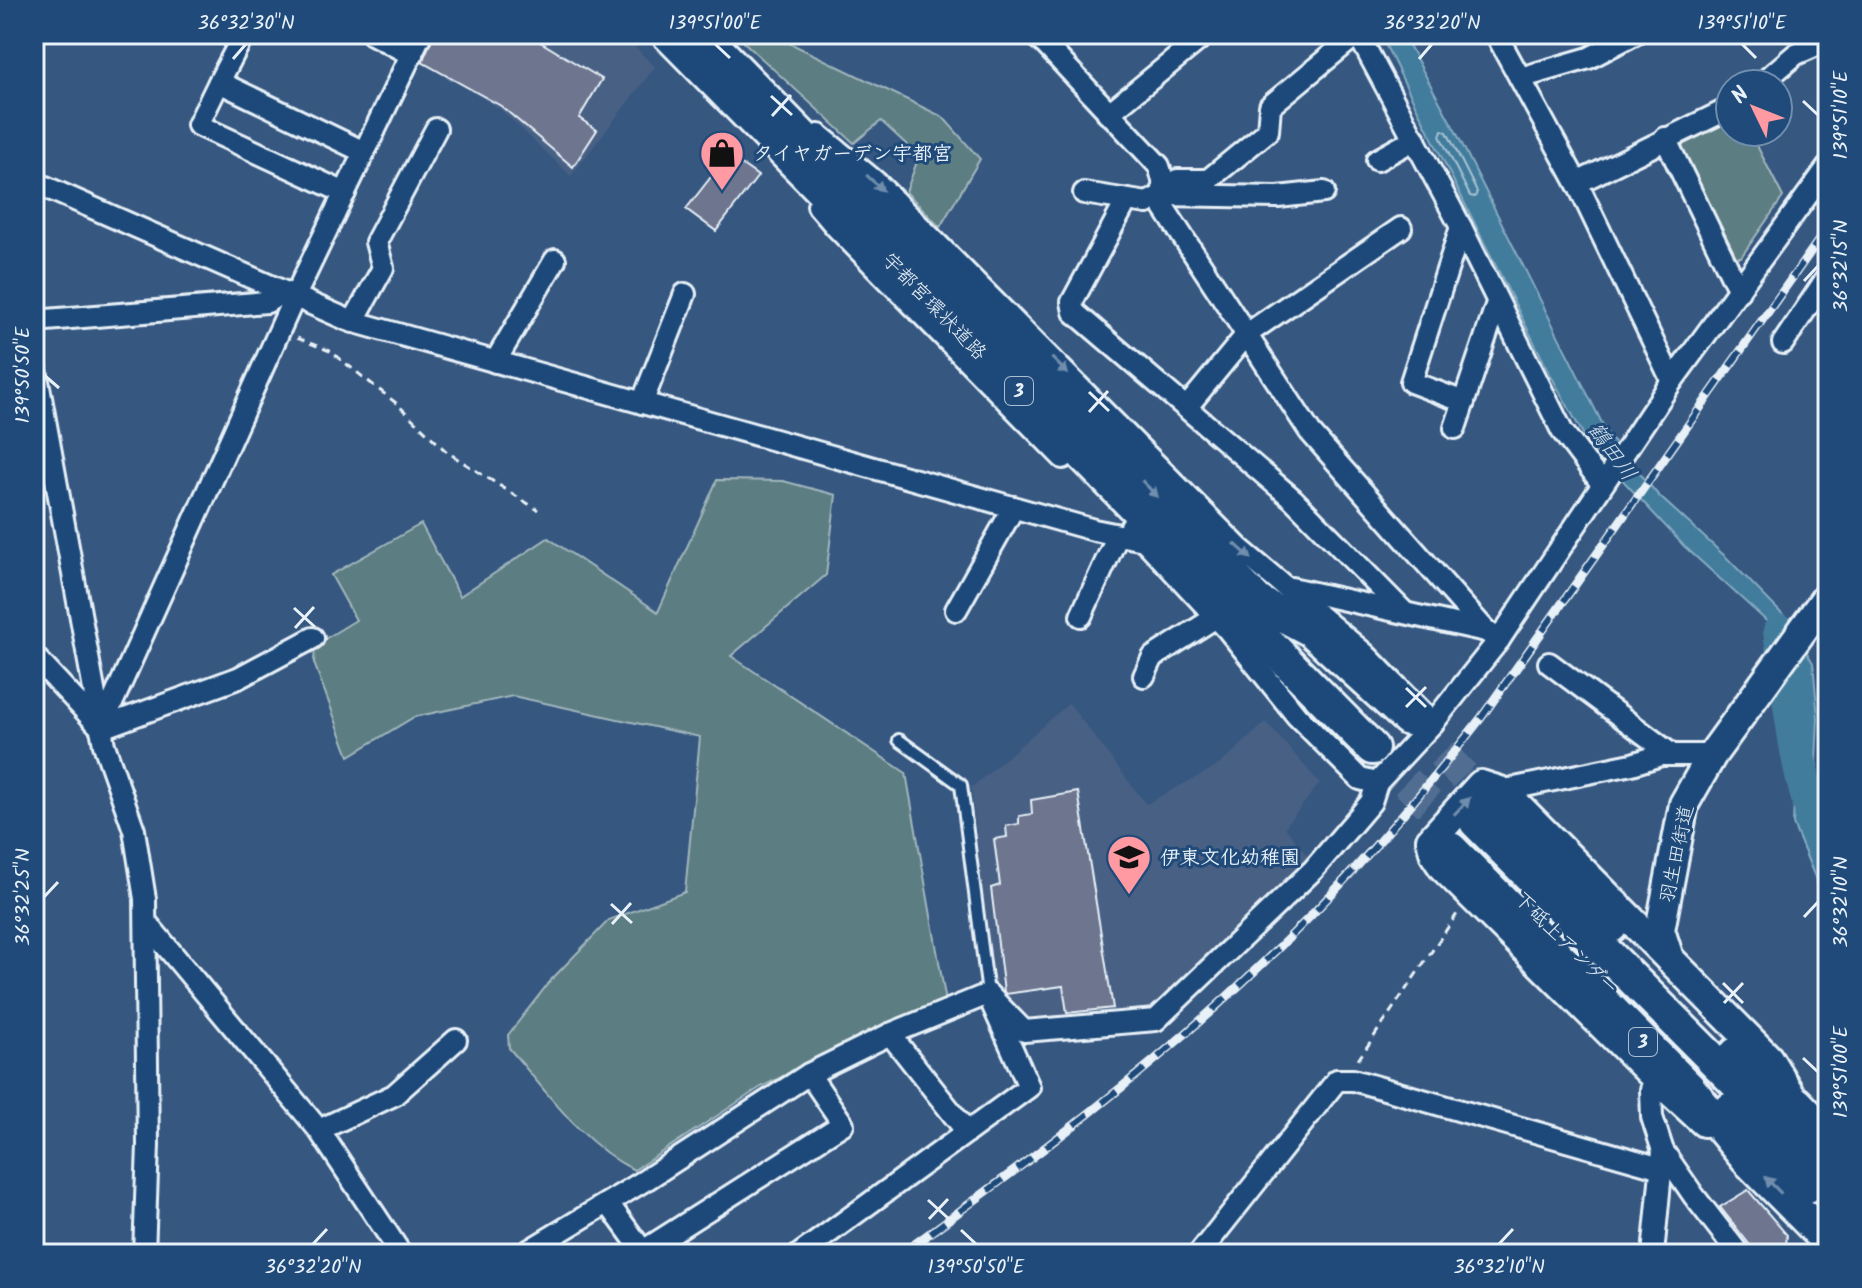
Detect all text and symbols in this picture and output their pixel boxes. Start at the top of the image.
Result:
text: 36°32'30"N [198,8,294,40]
text: 139°51'00"E [669,8,763,40]
text: 36°32'20"N [1383,8,1481,40]
text: 139°51'10"E [1698,8,1788,40]
north arrow [1714,68,1794,148]
text: 139°51'10"E [1826,69,1858,159]
text: N [1724,79,1759,113]
shop icon: タイヤガーデン宇都宮 [698,129,746,192]
place label: タイヤガーデン宇都宮 [753,139,952,171]
one-way arrow [866,173,885,191]
text: 36°32'15"N [1826,220,1858,312]
street label: 宇都宮環状道路 [873,246,994,369]
text: 139°50'50"E [8,325,40,423]
one-way arrow [1050,356,1069,375]
road number: 3 [1005,377,1033,405]
water label: 鶴田川 [1577,415,1645,489]
one-way arrow [1140,479,1158,498]
one-way arrow [1234,541,1253,559]
one-way arrow [1453,796,1471,816]
street label: 羽生田街道 [1652,802,1704,907]
school or university icon: 伊東文化幼稚園 [1105,833,1153,896]
place label: 伊東文化幼稚園 [1160,843,1300,875]
text: 36°32'25"N [8,848,40,946]
text: 36°32'10"N [1826,856,1858,948]
street label: 下砥上アンダー [1506,885,1625,1004]
text: 139°51'00"E [1826,1024,1858,1118]
road number: 3 [1629,1028,1657,1056]
one-way arrow [1765,1176,1783,1195]
text: 36°32'20"N [264,1252,362,1284]
text: 139°50'50"E [928,1252,1026,1284]
text: 36°32'10"N [1453,1252,1545,1284]

